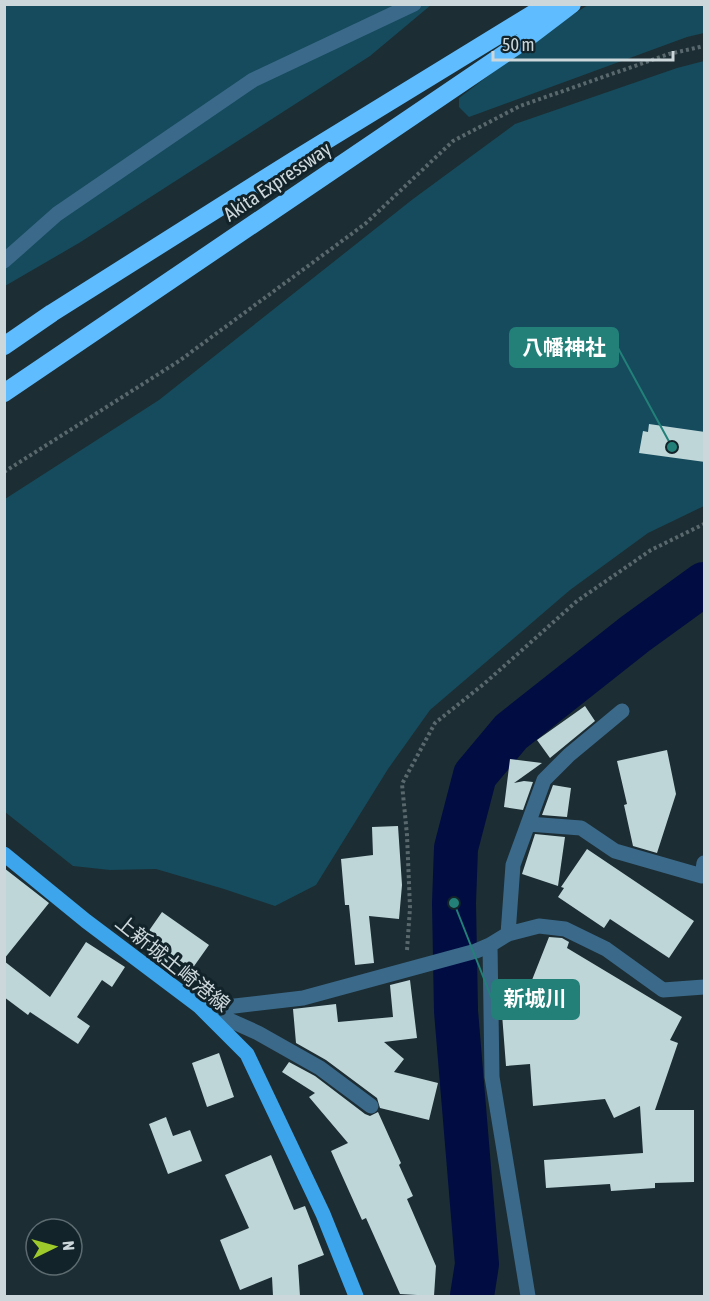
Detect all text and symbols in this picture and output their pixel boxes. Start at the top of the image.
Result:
scale bar [493,24,673,62]
text: 50 m [502,34,534,55]
street label: Akita Expressway [219,137,335,225]
callout: 八幡神社 [510,328,618,367]
text: 八幡神社 [522,335,606,359]
street label: 上新城土崎港線 [111,910,235,1016]
callout: 新城川 [492,980,579,1019]
text: 新城川 [504,986,567,1010]
north arrow [24,1217,84,1277]
text: N [60,1240,78,1251]

